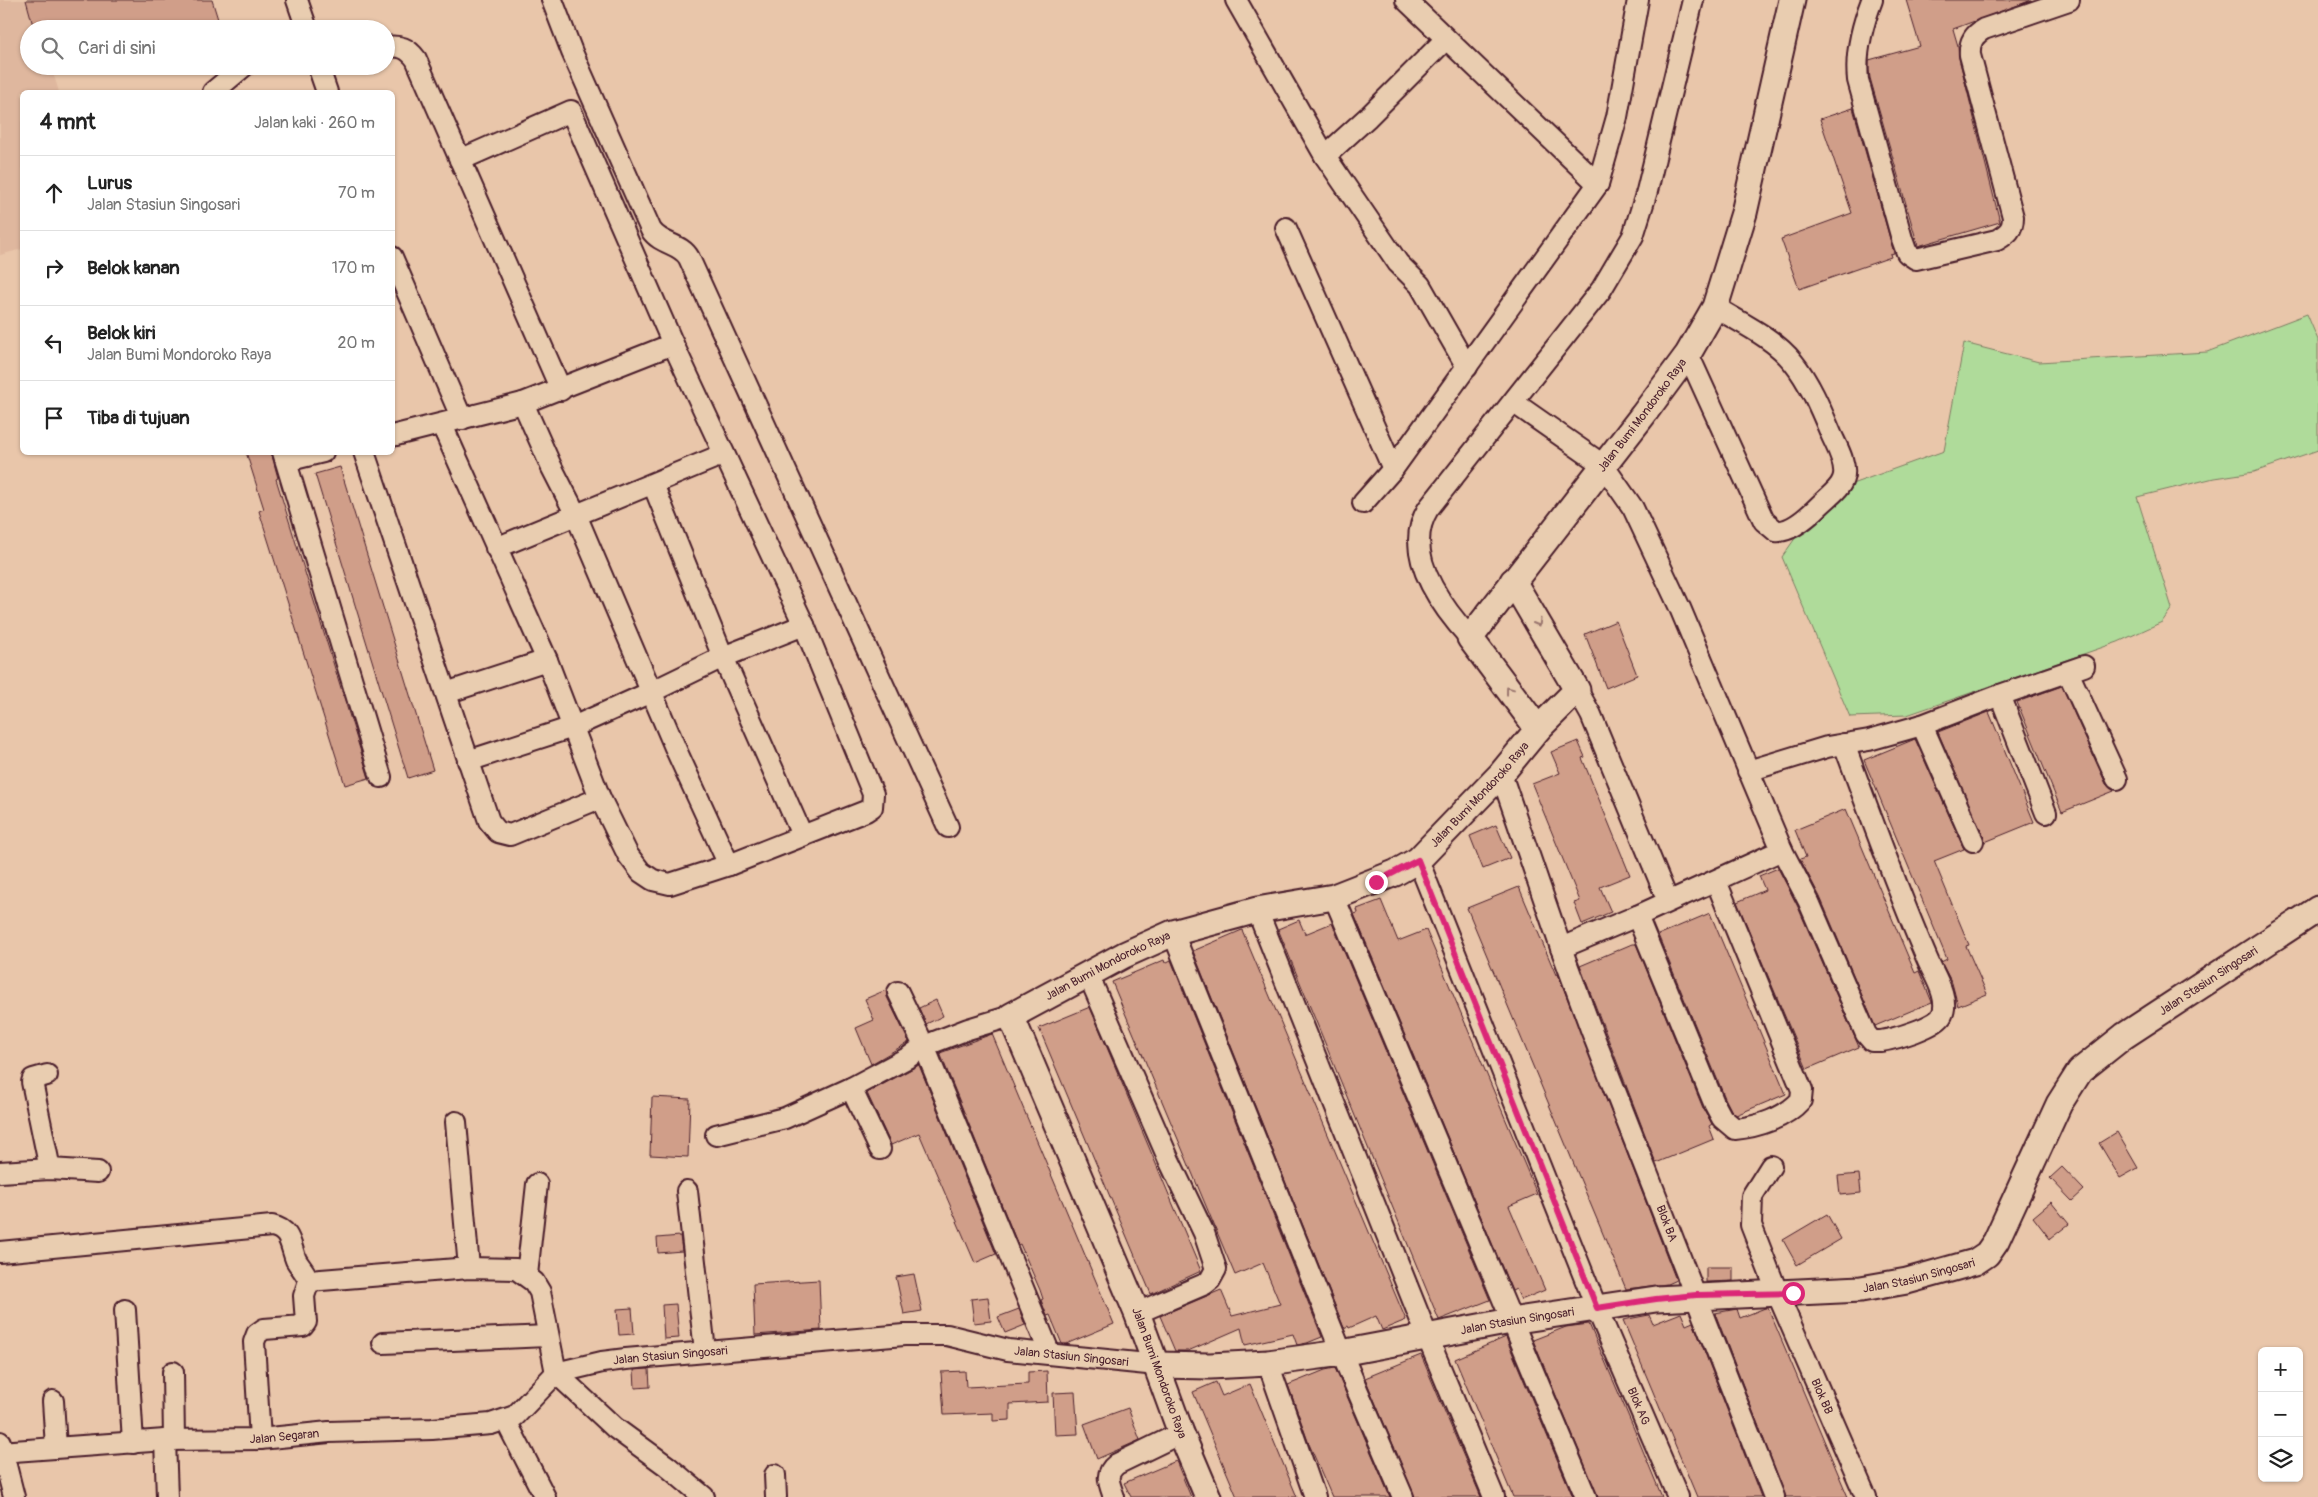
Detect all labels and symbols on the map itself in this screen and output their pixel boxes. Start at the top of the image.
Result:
street label: Jalan Bumi Mondoroko Raya [1594,355,1690,475]
one-way arrow [1531,617,1541,626]
one-way arrow [1506,687,1514,696]
street label: Jalan Bumi Mondoroko Raya [1427,738,1532,850]
route end [1365,871,1388,894]
street label: Jalan Bumi Mondoroko Raya [1043,928,1173,1004]
street label: Jalan Stasiun Singosari [2156,943,2260,1019]
street label: Blok BA [1653,1203,1681,1244]
street label: Jalan Stasiun Singosari [1862,1255,1977,1296]
route start [1782,1282,1805,1305]
street label: Jalan Stasiun Singosari [1459,1304,1575,1338]
street label: Jalan Bumi Mondoroko Raya [1128,1305,1190,1441]
street label: Jalan Stasiun Singosari [612,1343,728,1368]
street label: Jalan Stasiun Singosari [1013,1343,1129,1370]
street label: Blok BB [1808,1376,1837,1417]
street label: Blok AG [1624,1385,1654,1427]
street label: Jalan Segaran [250,1426,320,1447]

